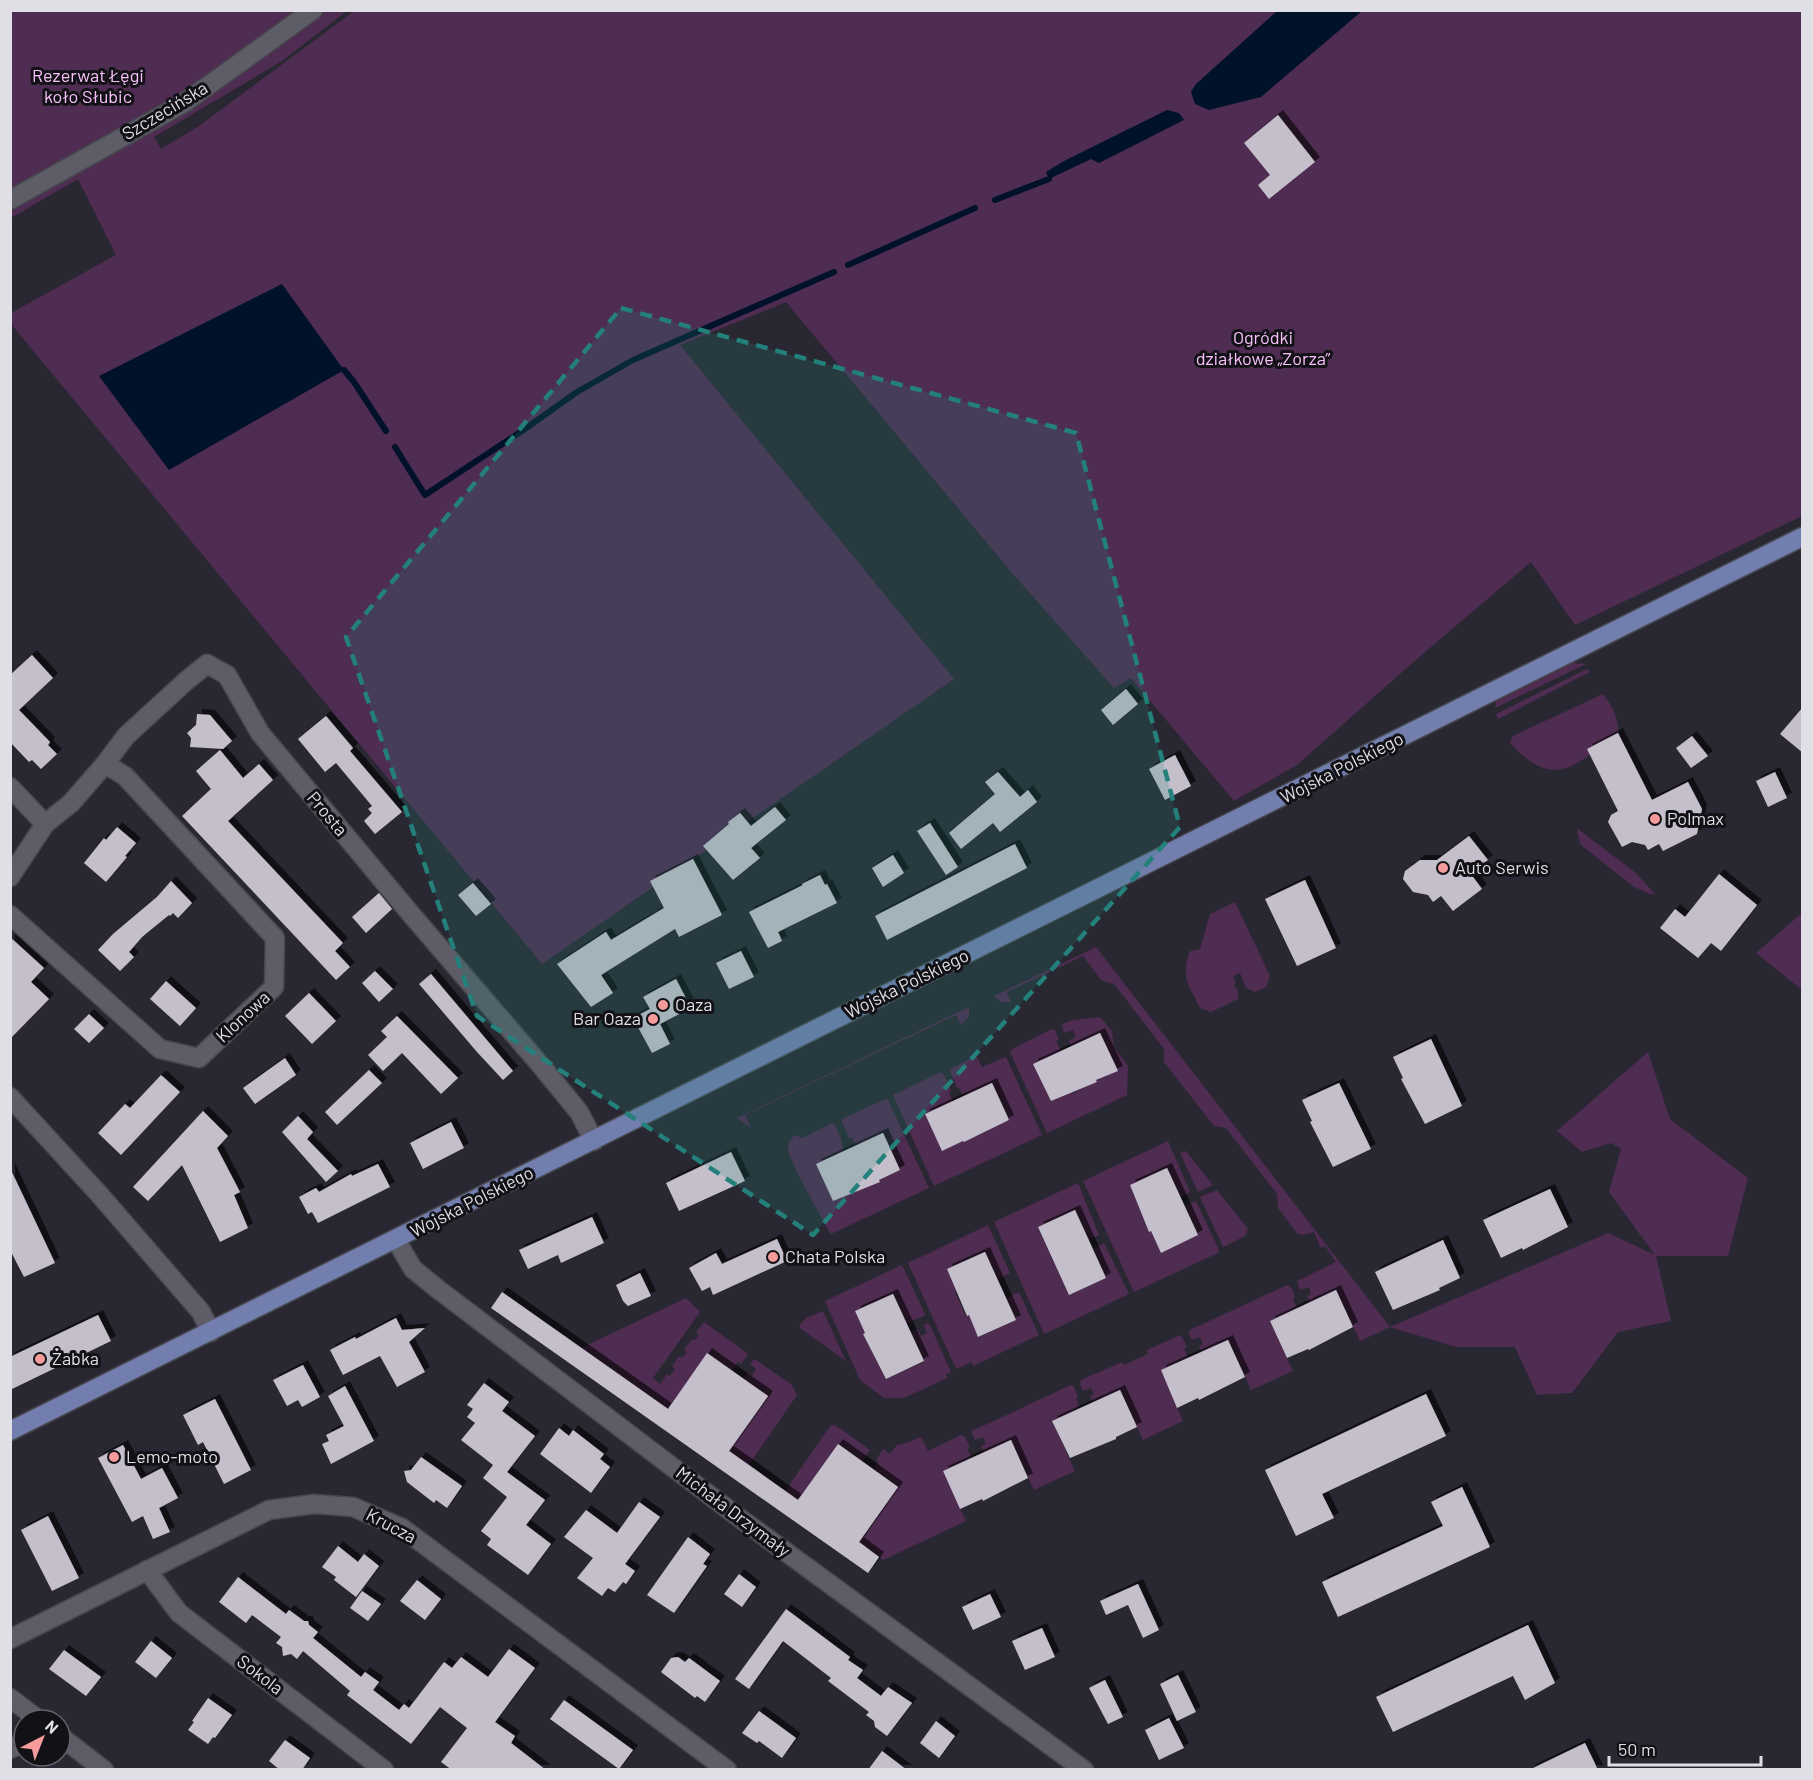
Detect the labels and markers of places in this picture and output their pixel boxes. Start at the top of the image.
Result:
place label: Polmax [1667,807,1724,829]
marker: Polmax [1648,812,1662,826]
place label: Auto Serwis [1455,856,1549,878]
marker: Auto Serwis [1436,861,1450,875]
place label: Oaza [675,993,712,1015]
marker: Oaza [656,998,670,1012]
place label: Bar Oaza [573,1007,641,1029]
marker: Bar Oaza [646,1012,660,1026]
place label: Chata Polska [785,1245,885,1267]
marker: Chata Polska [766,1250,780,1264]
place label: Żabka [52,1347,99,1369]
marker: Żabka [33,1352,47,1366]
place label: Lemo-moto [126,1445,218,1467]
marker: Lemo-moto [107,1450,121,1464]

